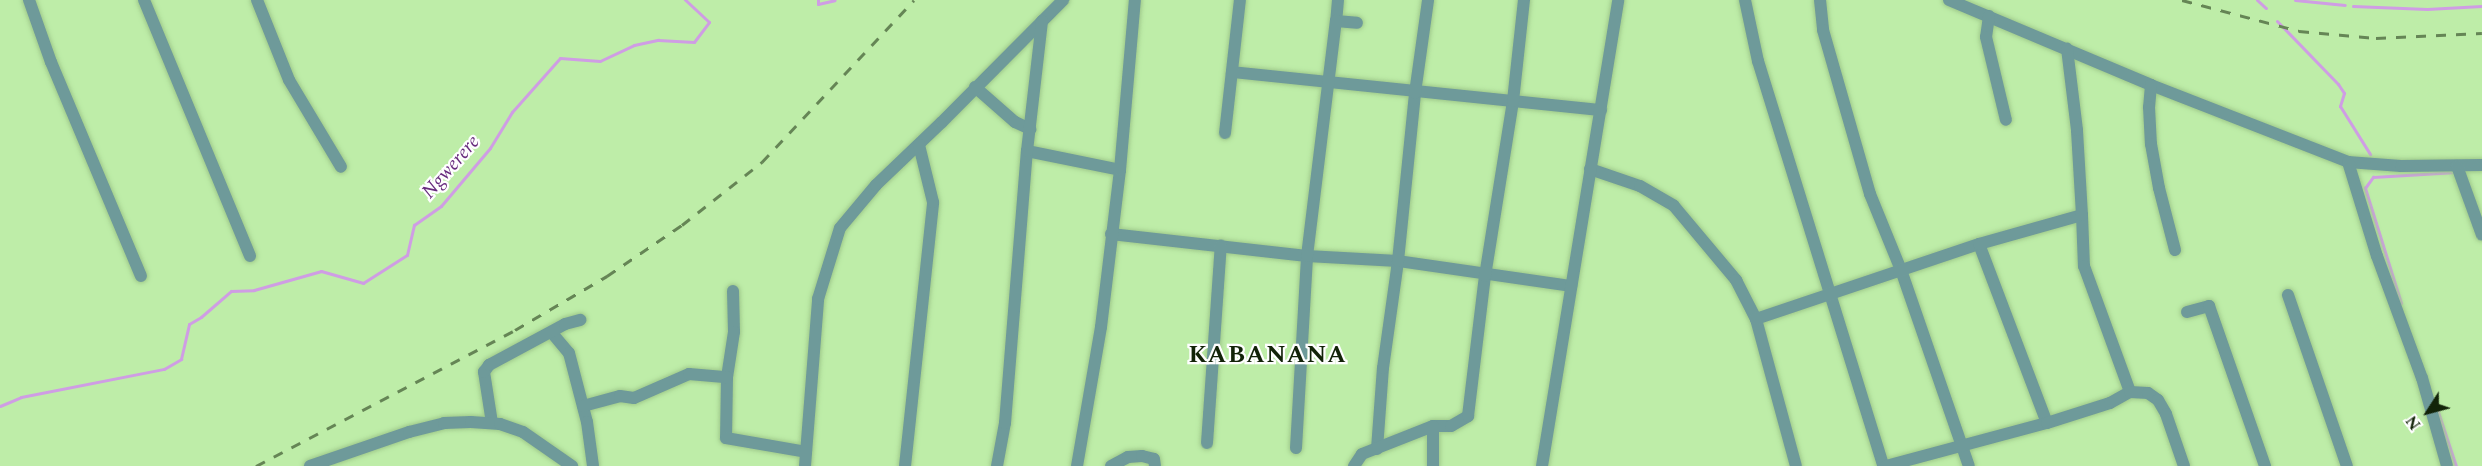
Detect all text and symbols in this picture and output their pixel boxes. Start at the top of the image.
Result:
water label: Ngwerere [417,130,485,204]
district label: KABANANA [1189,342,1347,370]
north arrow [2398,382,2458,442]
text: N [2400,410,2427,435]

